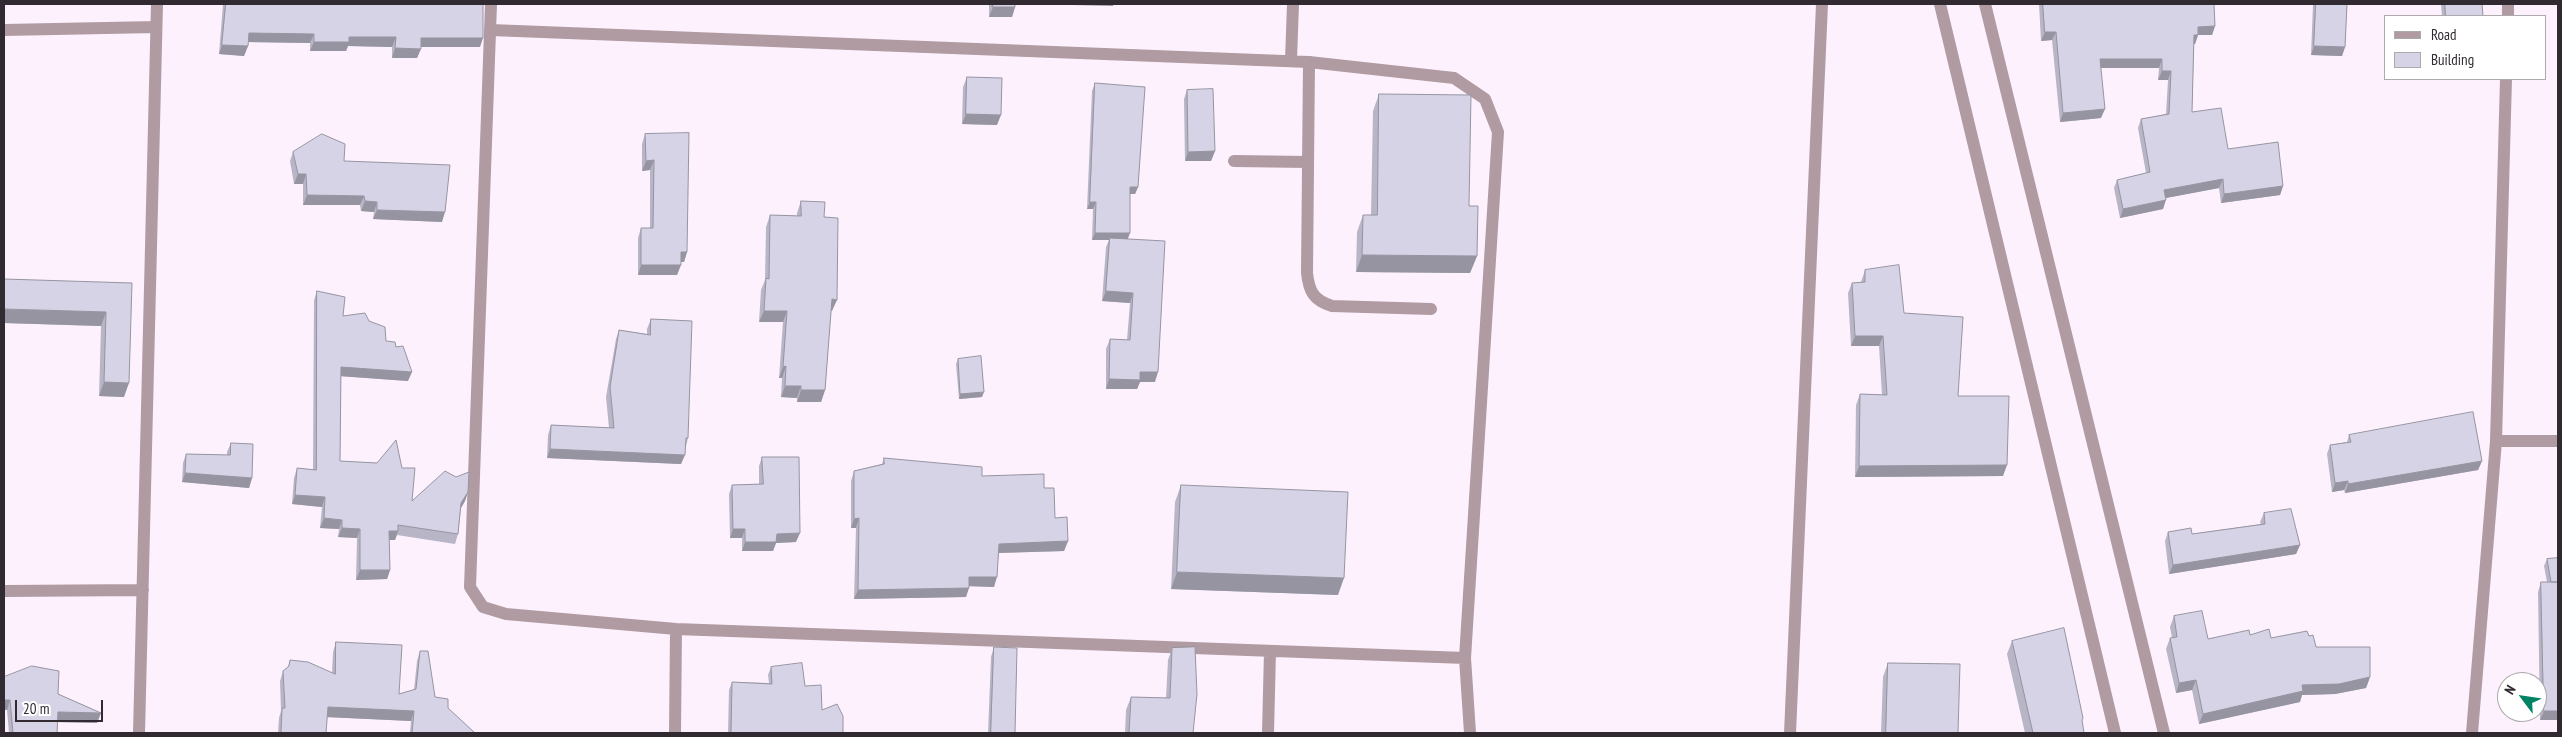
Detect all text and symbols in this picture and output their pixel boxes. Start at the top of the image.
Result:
legend [2384,15,2547,80]
text: Road [2431,25,2457,44]
text: Building [2431,50,2474,69]
north arrow [2497,672,2547,722]
text: N [2500,682,2520,698]
scale bar [18,690,105,722]
text: 20 m [23,699,49,718]

